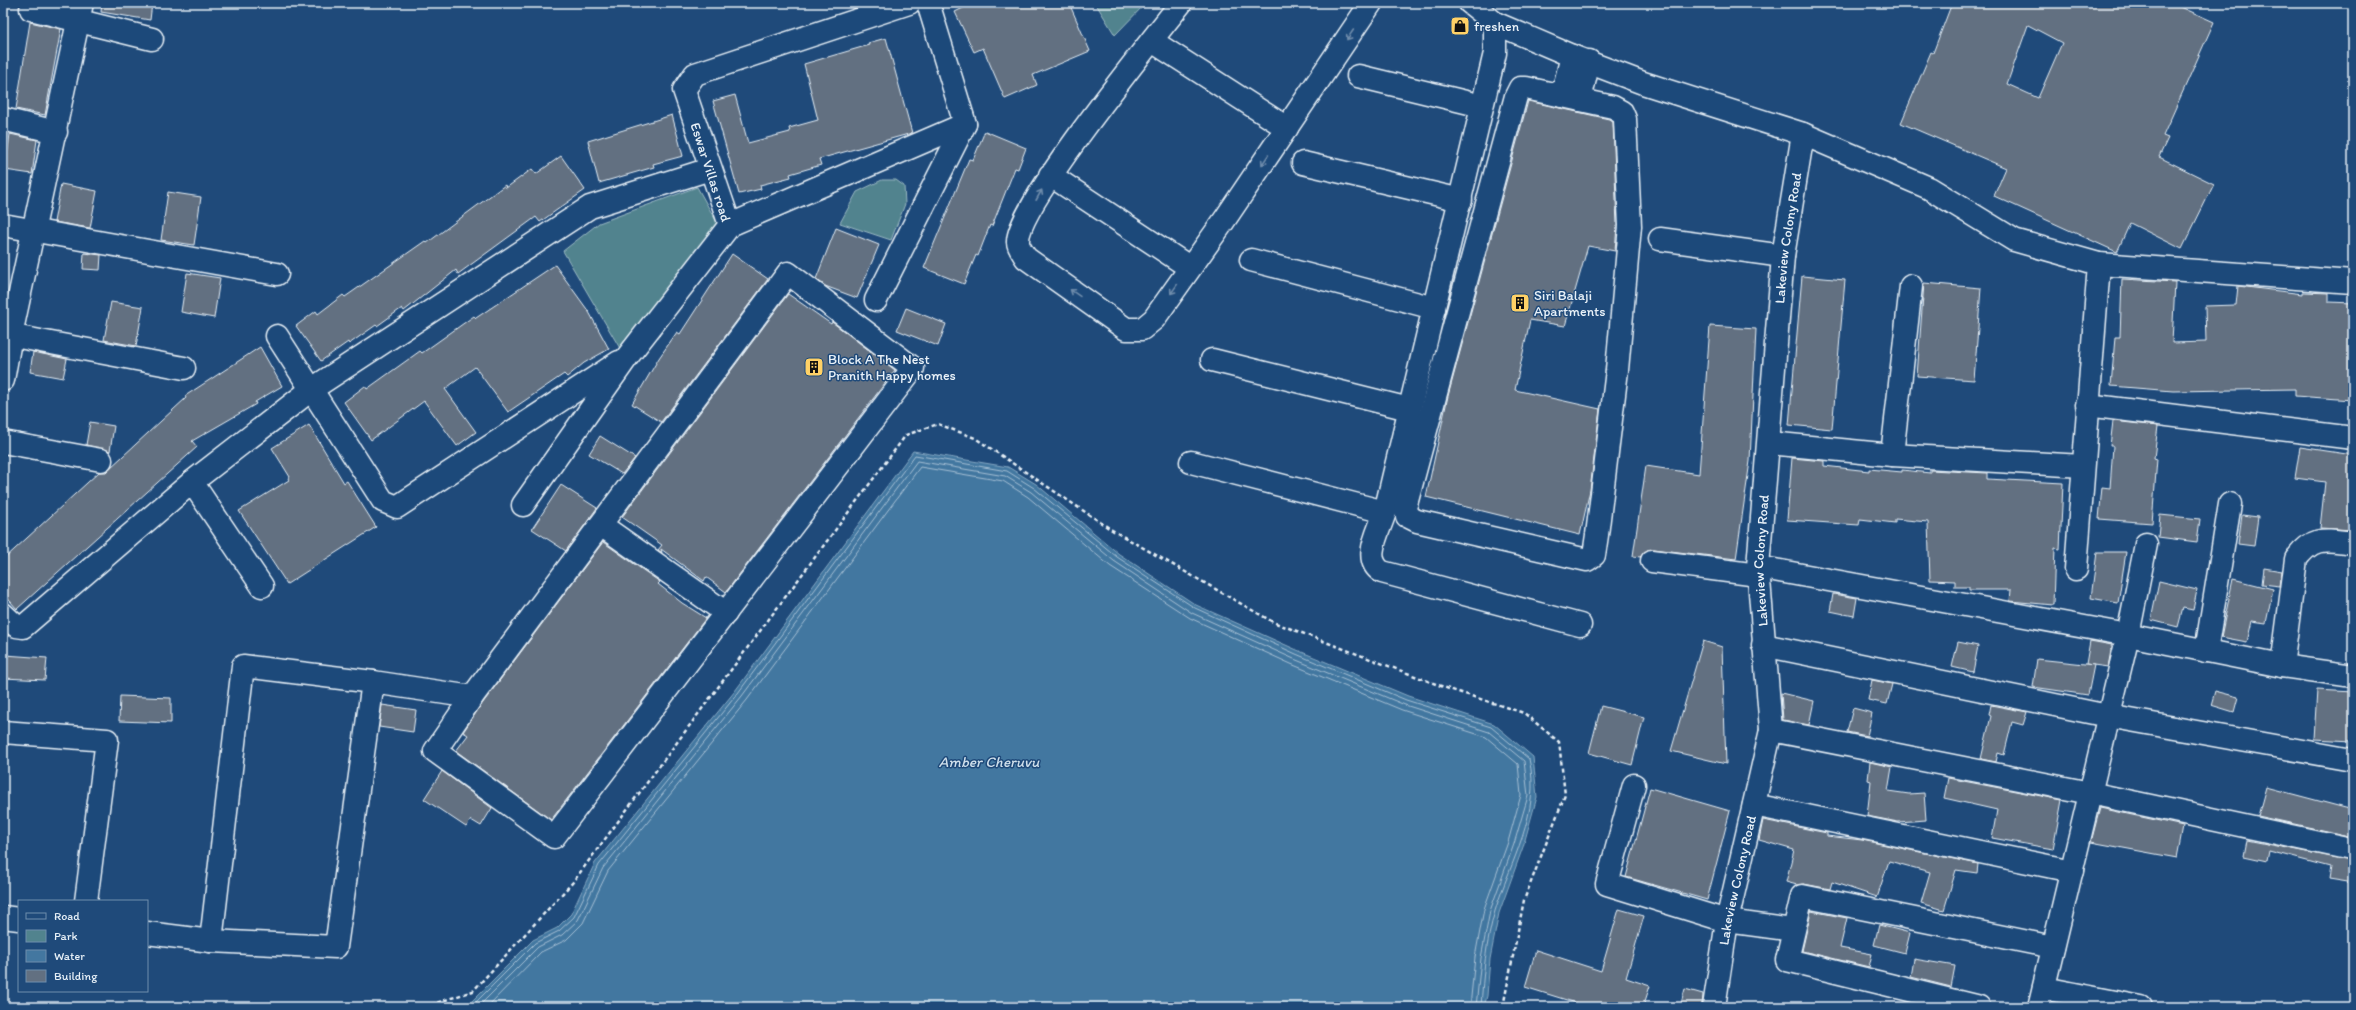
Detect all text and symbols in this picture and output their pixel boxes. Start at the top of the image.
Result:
shop icon: freshen [1449,15,1471,37]
place label: freshen [1474,18,1520,35]
one-way arrow [1346,30,1354,41]
street label: Eswar Villas road [687,121,735,224]
one-way arrow [1261,154,1269,165]
street label: Lakeview Colony Road [1771,171,1806,304]
one-way arrow [1035,189,1043,201]
one-way arrow [1170,283,1178,294]
place label: Siri Balaji Apartments [1534,287,1606,320]
one-way arrow [1070,288,1081,297]
building icon: Siri Balaji Apartments [1509,292,1531,314]
place label: Block A The Nest Pranith Happy homes [828,351,956,384]
building icon: Block A The Nest Pranith Happy homes [803,356,825,378]
street label: Lakeview Colony Road [1750,494,1773,627]
water label: Amber Cheruvu [939,753,1040,771]
street label: Lakeview Colony Road [1715,813,1760,946]
legend [18,900,148,992]
text: Road [54,909,80,923]
text: Park [54,929,78,943]
text: Water [54,949,85,963]
text: Building [54,969,98,983]

